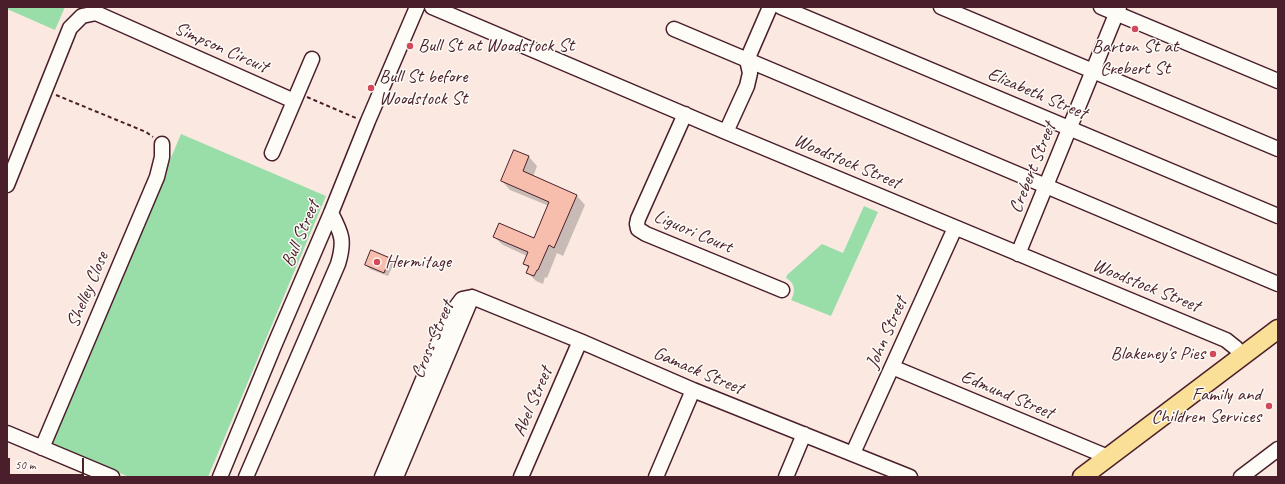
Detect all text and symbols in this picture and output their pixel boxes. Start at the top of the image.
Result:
street label: Simpson Circuit [171,17,271,79]
marker: Barton St at Crebert St [1130,24,1140,34]
place label: Bull St at Woodstock St [418,35,574,57]
place label: Barton St at Crebert St [1092,36,1178,80]
marker: Bull St at Woodstock St [405,41,415,51]
street label: Elizabeth Street [984,63,1090,125]
place label: Bull St before Woodstock St [379,66,467,110]
marker: Bull St before Woodstock St [366,83,376,93]
street label: Crebert Street [1005,119,1061,217]
street label: Woodstock Street [790,129,904,195]
street label: Bull Street [277,198,325,270]
street label: Liguori Court [650,205,736,259]
street label: Shelley Close [62,249,114,331]
place label: Hermitage [385,251,451,273]
street label: Woodstock Street [1089,254,1203,318]
marker: Hermitage [372,257,382,267]
street label: John Street [861,294,913,372]
street label: Cross Street [407,298,459,382]
street label: Gamack Street [650,342,746,400]
place label: Blakeney's Pies [1111,343,1205,365]
marker: Blakeney's Pies [1208,349,1218,359]
street label: Abel Street [508,364,558,440]
street label: Edmund Street [957,365,1057,425]
place label: Family and Children Services [1151,384,1261,428]
marker: Family and Children Services [1264,401,1274,411]
scale bar [10,450,86,476]
text: 50 m [15,457,35,473]

